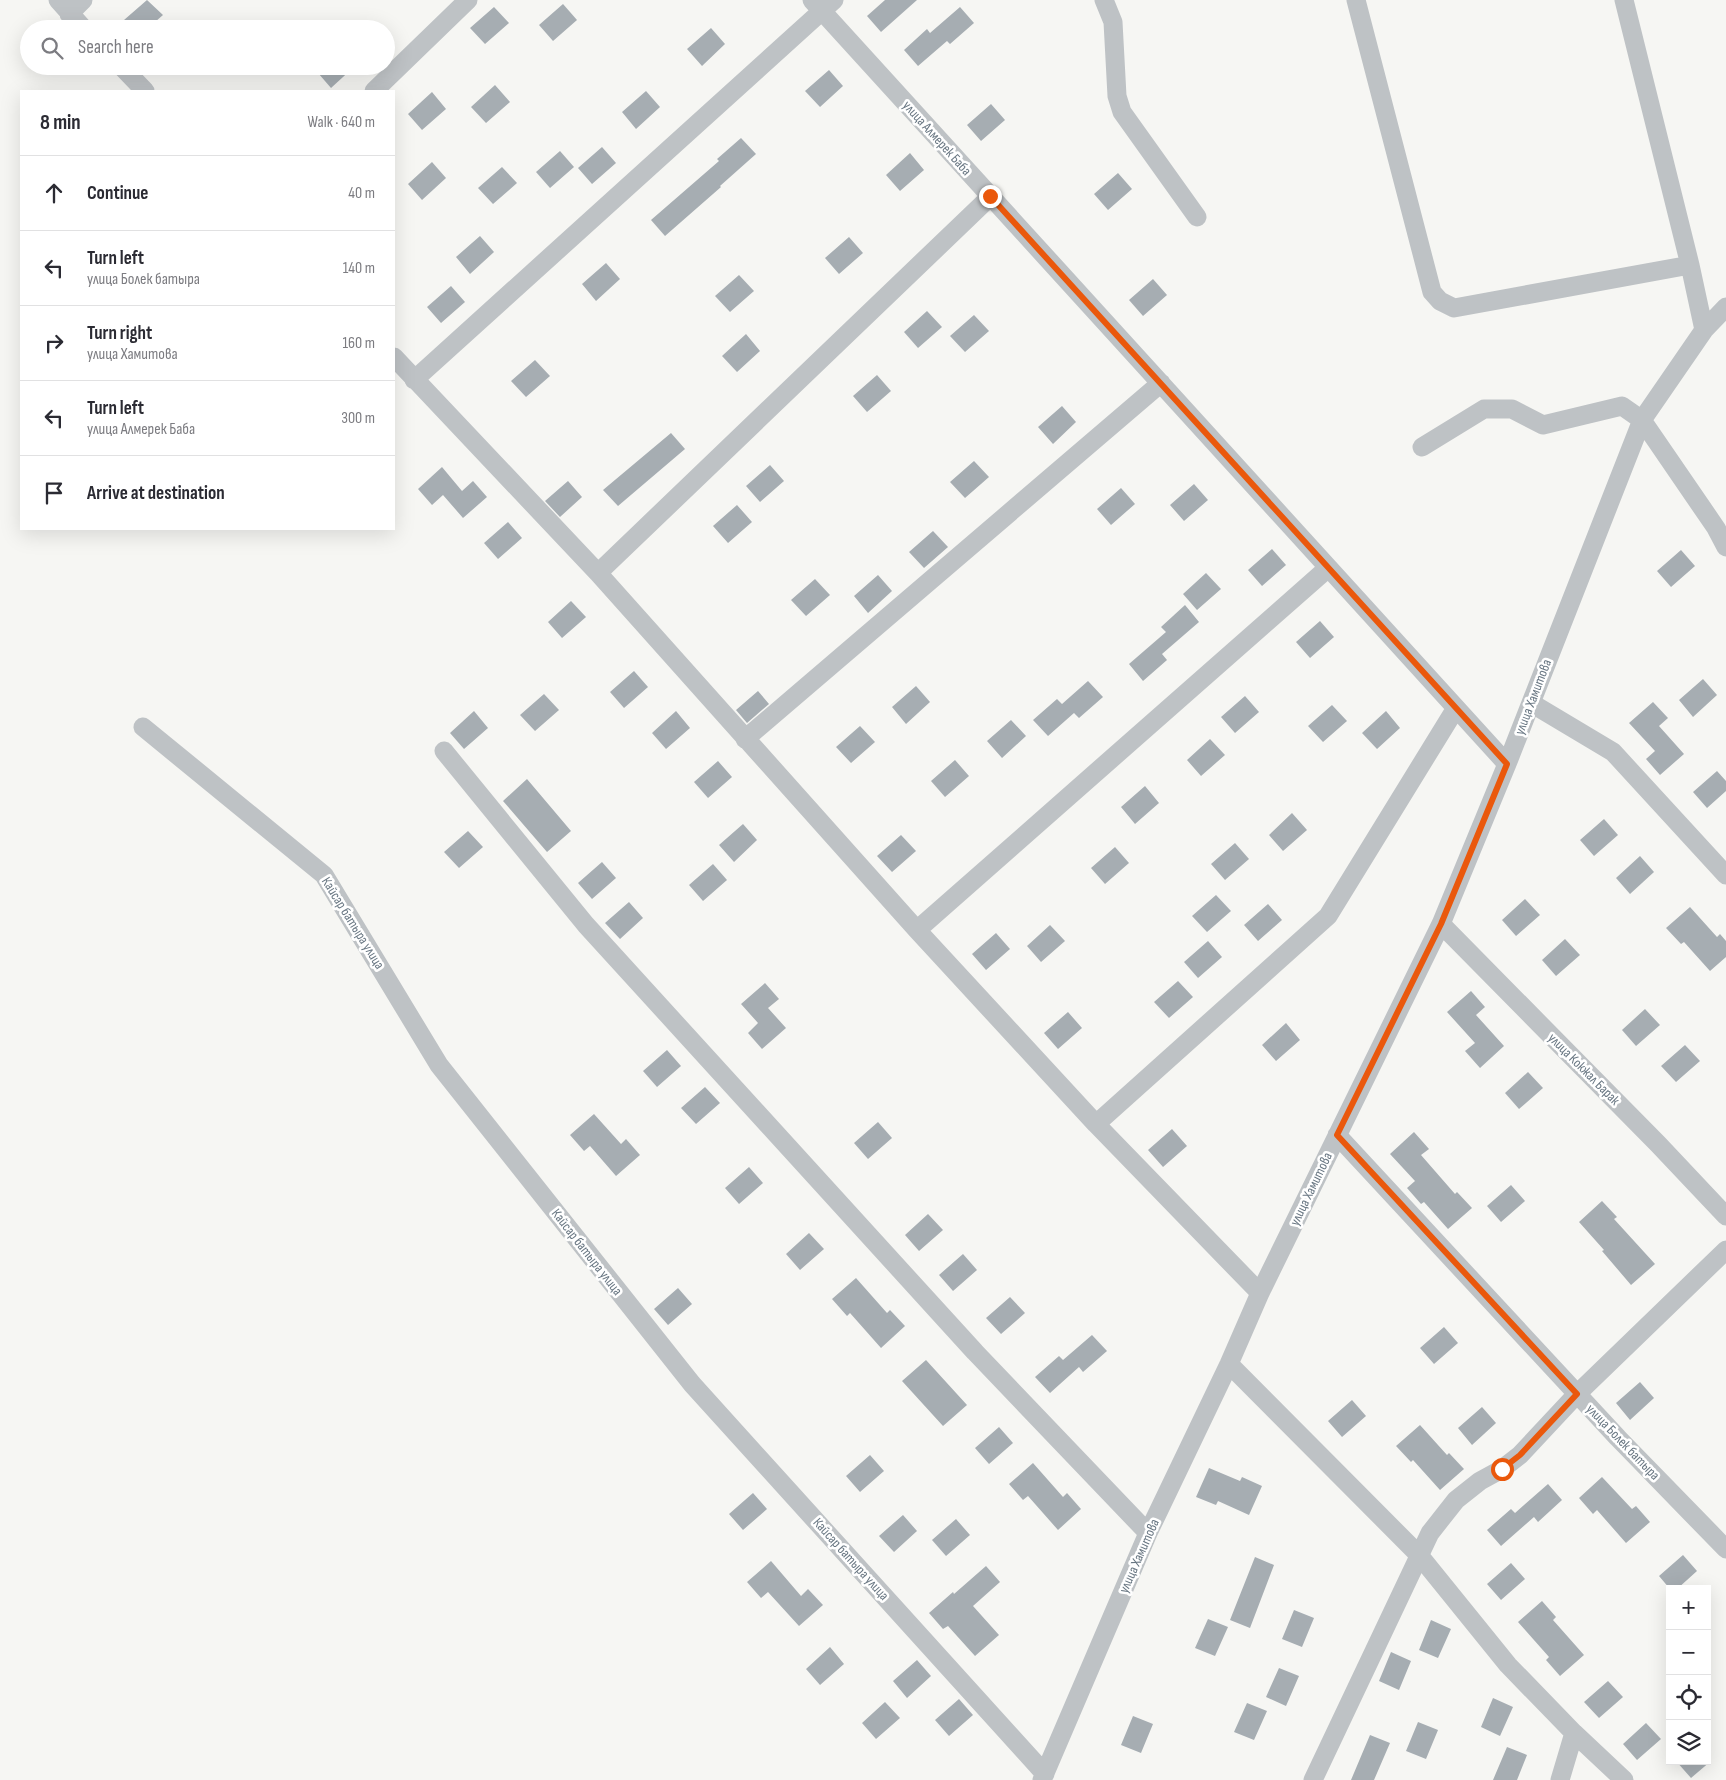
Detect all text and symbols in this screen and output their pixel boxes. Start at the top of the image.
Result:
search box [20,20,395,75]
icon: search [38,34,66,62]
text: Search here [78,36,154,59]
street label: улица Алмерек Баба [899,97,975,179]
text: 8 min [40,110,81,135]
text: Walk · 640 m [308,113,375,132]
icon: ahead [40,179,68,207]
text: Continue [87,182,148,205]
text: 40 m [348,184,375,203]
route end [979,185,1002,208]
text: Turn left [87,247,144,270]
icon: left [40,254,68,282]
text: 140 m [343,259,375,278]
text: улица Болек батыра [87,270,200,289]
text: Turn right [87,322,152,345]
icon: right [40,329,68,357]
text: 160 m [342,334,375,353]
text: улица Хамитова [87,345,178,364]
text: Turn left [87,397,144,420]
icon: left [40,404,68,432]
text: 300 m [341,409,375,428]
text: улица Алмерек Баба [87,420,195,439]
icon: arrive [40,479,68,507]
text: Arrive at destination [87,482,225,505]
street label: улица Хамитова [1511,657,1555,737]
street label: Кайсар батыра улица [318,874,388,972]
street label: улица Кокжал Барак [1544,1029,1624,1109]
street label: улица Хамитова [1286,1150,1336,1228]
street label: Кайсар батыра улица [548,1205,626,1299]
street label: улица Болек батыра [1583,1401,1663,1483]
route start [1491,1458,1514,1481]
street label: Кайсар батыра улица [809,1514,893,1604]
street label: улица Хамитова [1115,1516,1163,1596]
map controls [1666,1585,1711,1765]
button: + [1666,1585,1711,1630]
button: − [1666,1630,1711,1675]
button: locate [1666,1675,1711,1720]
button: layers [1666,1720,1711,1765]

